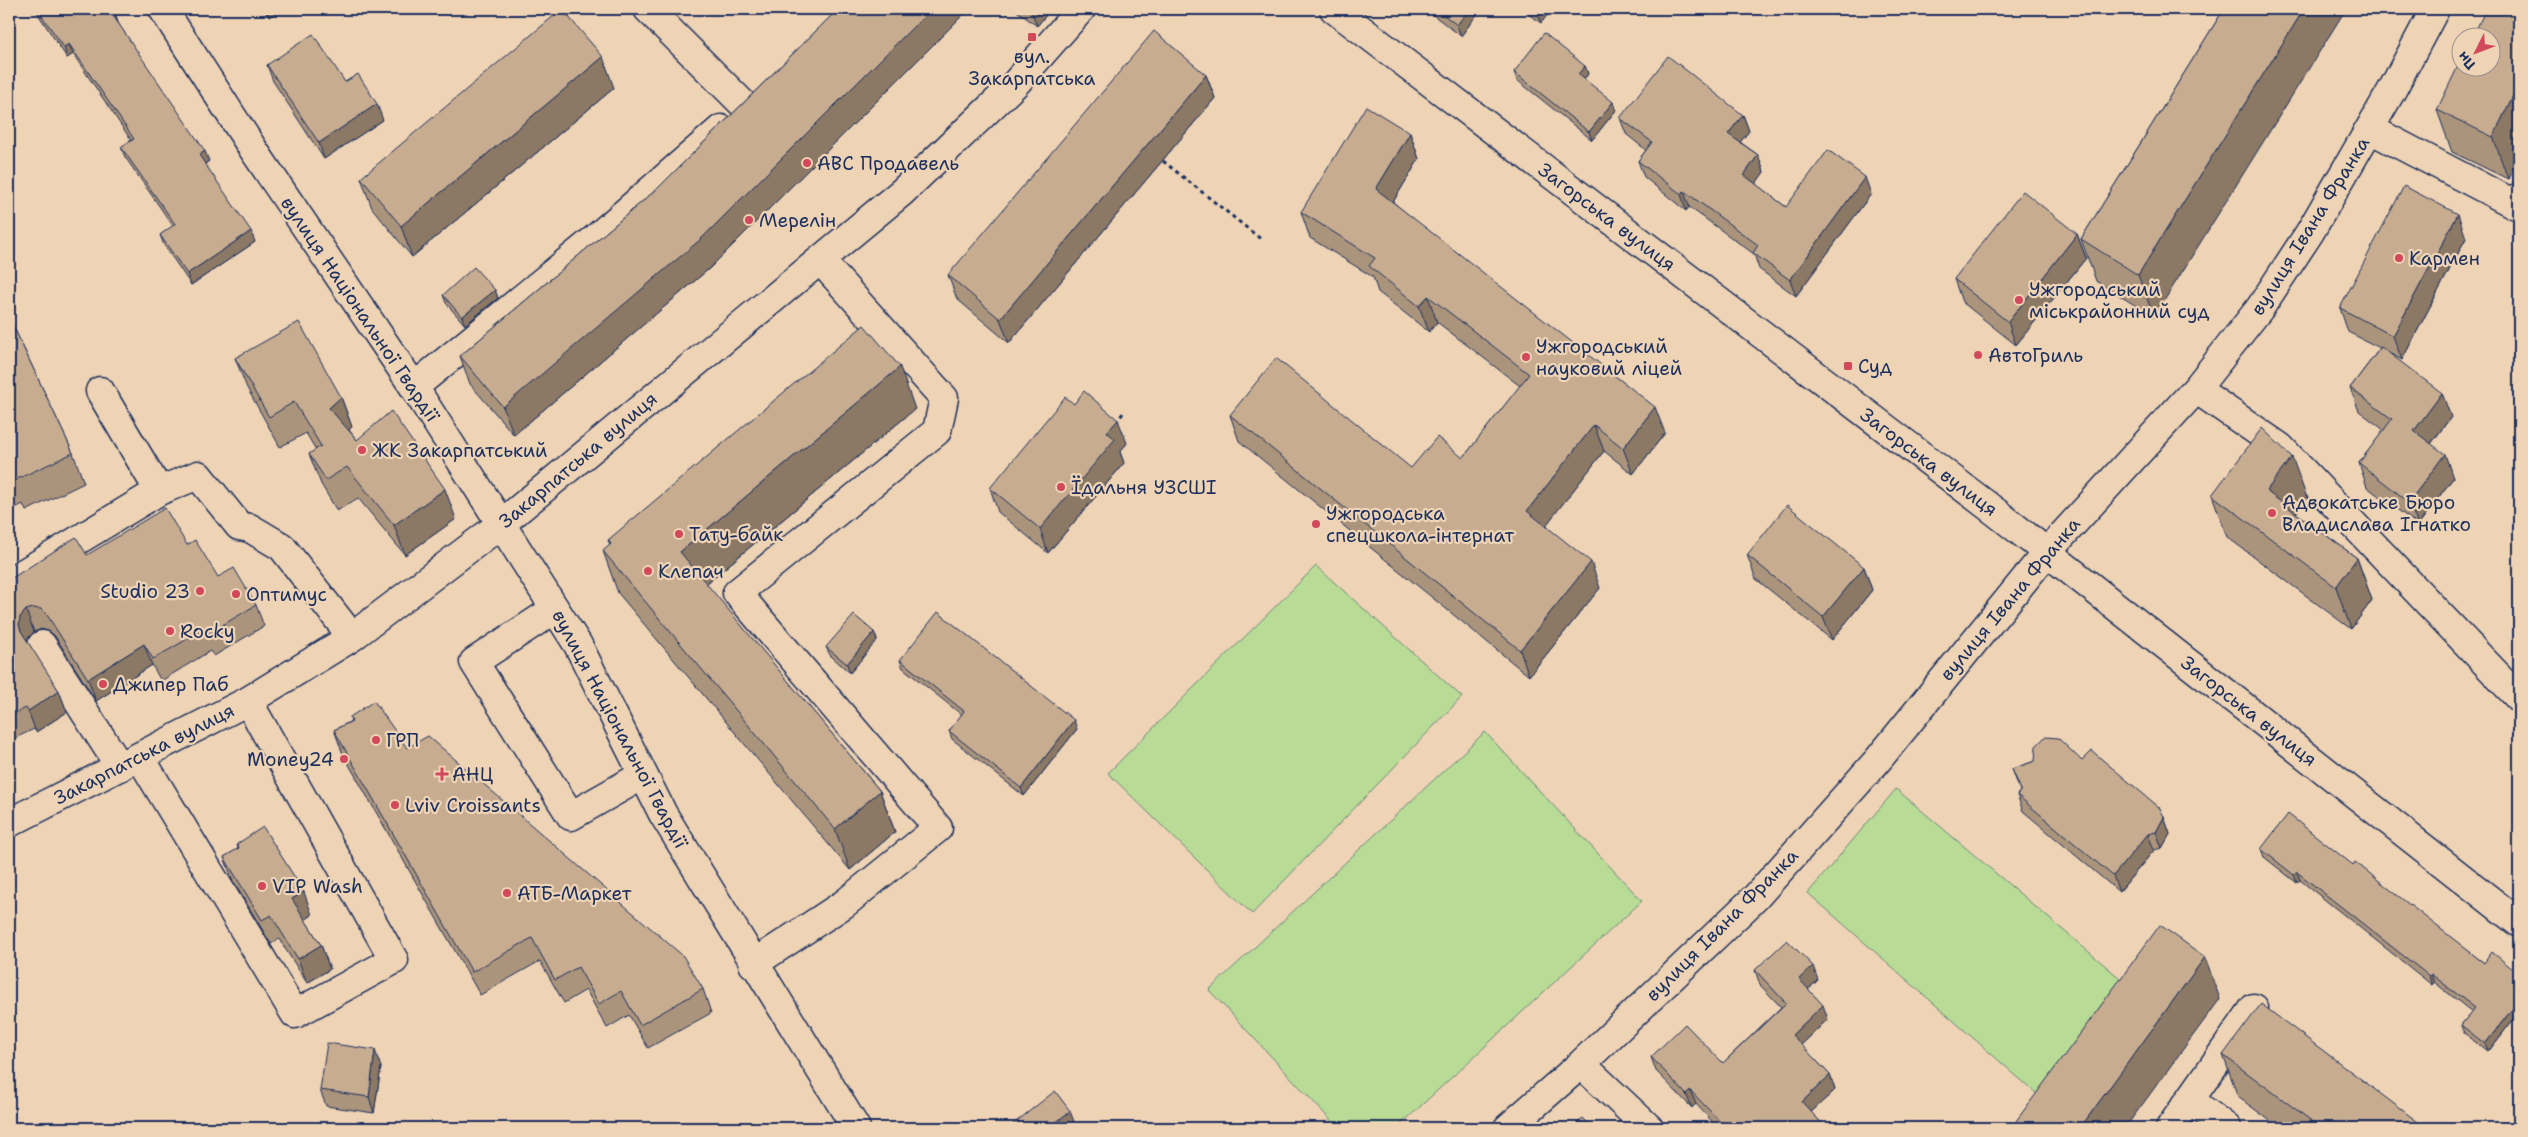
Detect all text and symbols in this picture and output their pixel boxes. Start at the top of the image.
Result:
north arrow [2450,28,2500,78]
marker: вул. Закарпатська [1026,31,1038,43]
place label: вул. Закарпатська [969,44,1096,91]
text: Пн [2453,48,2479,74]
street label: вулиця Івана Франка [2245,132,2375,320]
place label: ABC Продавель [817,151,959,176]
marker: ABC Продавель [801,157,813,169]
street label: Загорська вулиця [1533,157,1681,277]
street label: вулиця Національної Гвардії [275,192,445,427]
place label: Мерелін [759,208,836,233]
marker: Мерелін [743,214,755,226]
place label: Кармен [2409,246,2480,271]
marker: Кармен [2393,252,2405,264]
place label: Ужгородський міськрайонний суд [2029,277,2210,324]
marker: Ужгородський міськрайонний суд [2013,294,2025,306]
place label: Ужгородський науковий ліцей [1536,334,1682,381]
place label: АвтоГриль [1988,343,2083,368]
marker: АвтоГриль [1972,349,1984,361]
marker: Ужгородський науковий ліцей [1520,351,1532,363]
place label: Суд [1858,354,1892,379]
marker: Суд [1842,360,1854,372]
street label: Закарпатська вулиця [494,386,662,534]
street label: Загорська вулиця [1855,402,2003,522]
place label: ЖК Закарпатський [372,438,548,463]
marker: ЖК Закарпатський [356,444,368,456]
place label: Їдальня УЗСШІ [1071,475,1216,500]
marker: Їдальня УЗСШІ [1055,481,1067,493]
place label: Адвокатське Бюро Владислава Ігнатко [2282,490,2471,537]
place label: Ужгородська спецшкола-інтернат [1326,501,1514,548]
marker: Адвокатське Бюро Владислава Ігнатко [2266,507,2278,519]
street label: вулиця Івана Франка [1934,512,2086,686]
marker: Ужгородська спецшкола-інтернат [1310,518,1322,530]
place label: Тату-байк [689,522,783,547]
marker: Тату-байк [673,528,685,540]
place label: Клепач [658,559,724,584]
marker: Клепач [642,565,654,577]
place label: Studio 23 [100,579,190,604]
place label: Оптимус [246,582,327,607]
marker: Studio 23 [194,585,206,597]
marker: Оптимус [230,588,242,600]
street label: вулиця Національної Гвардії [546,605,694,853]
place label: Rocky [180,619,235,644]
marker: Rocky [164,625,176,637]
street label: Загорська вулиця [2176,650,2322,772]
place label: Джипер Паб [113,672,228,697]
marker: Джипер Паб [97,678,109,690]
street label: Закарпатська вулиця [50,698,238,810]
place label: ГРП [386,728,419,753]
marker: ГРП [370,734,382,746]
place label: Money24 [247,747,334,772]
marker: Money24 [338,753,350,765]
place label: АНЦ [452,762,494,787]
marker: АНЦ [436,768,448,780]
place label: Lviv Croissants [405,793,541,818]
marker: Lviv Croissants [389,799,401,811]
street label: вулиця Івана Франка [1640,843,1804,1007]
place label: VIP Wash [272,874,363,899]
marker: VIP Wash [256,880,268,892]
place label: АТБ-Маркет [517,881,632,906]
marker: АТБ-Маркет [501,887,513,899]

